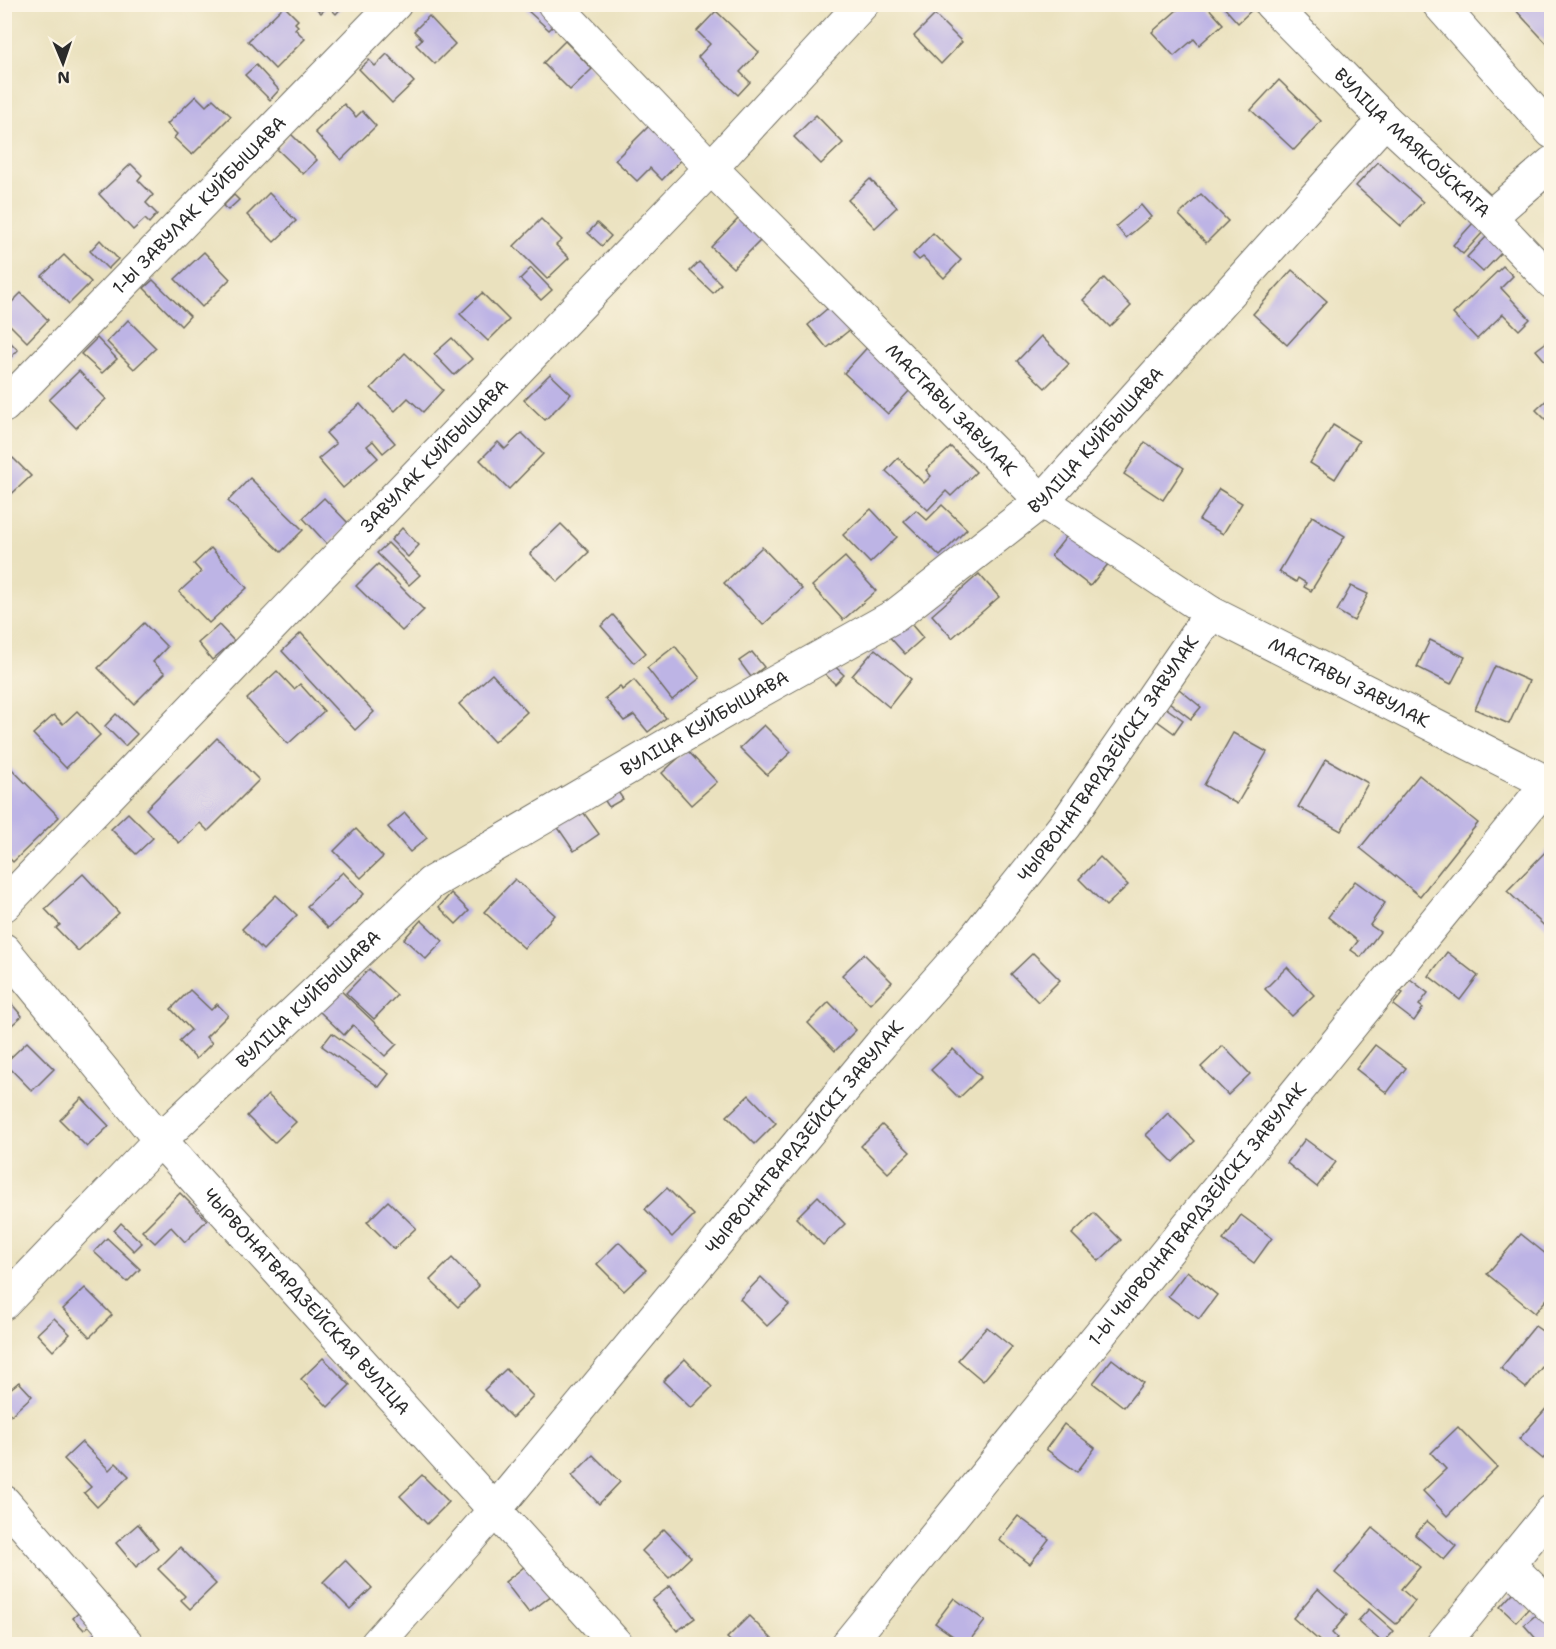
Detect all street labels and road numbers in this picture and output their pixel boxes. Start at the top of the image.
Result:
street label: ВУЛІЦА МАЯКОЎСКАГА [1329,63,1495,223]
street label: 1-Ы ЗАВУЛАК КУЙБЫШАВА [107,111,291,300]
street label: МАСТАВЫ ЗАВУЛАК [880,338,1023,482]
street label: ВУЛІЦА КУЙБЫШАВА [1023,362,1169,519]
street label: ЗАВУЛАК КУЙБЫШАВА [355,374,514,538]
street label: ЧЫРВОНАГВАРДЗЕЙСКІ ЗАВУЛАК [1012,630,1204,887]
street label: МАСТАВЫ ЗАВУЛАК [1264,632,1434,734]
street label: ВУЛІЦА КУЙБЫШАВА [616,665,793,782]
street label: ВУЛІЦА КУЙБЫШАВА [231,925,386,1074]
street label: ЧЫРВОНАГВАРДЗЕЙСКІ ЗАВУЛАК [700,1015,909,1259]
street label: 1-Ы ЧЫРВОНАГВАРДЗЕЙСКІ ЗАВУЛАК [1083,1077,1312,1351]
street label: ЧЫРВОНАГВАРДЗЕЙСКАЯ ВУЛІЦА [198,1183,415,1420]

